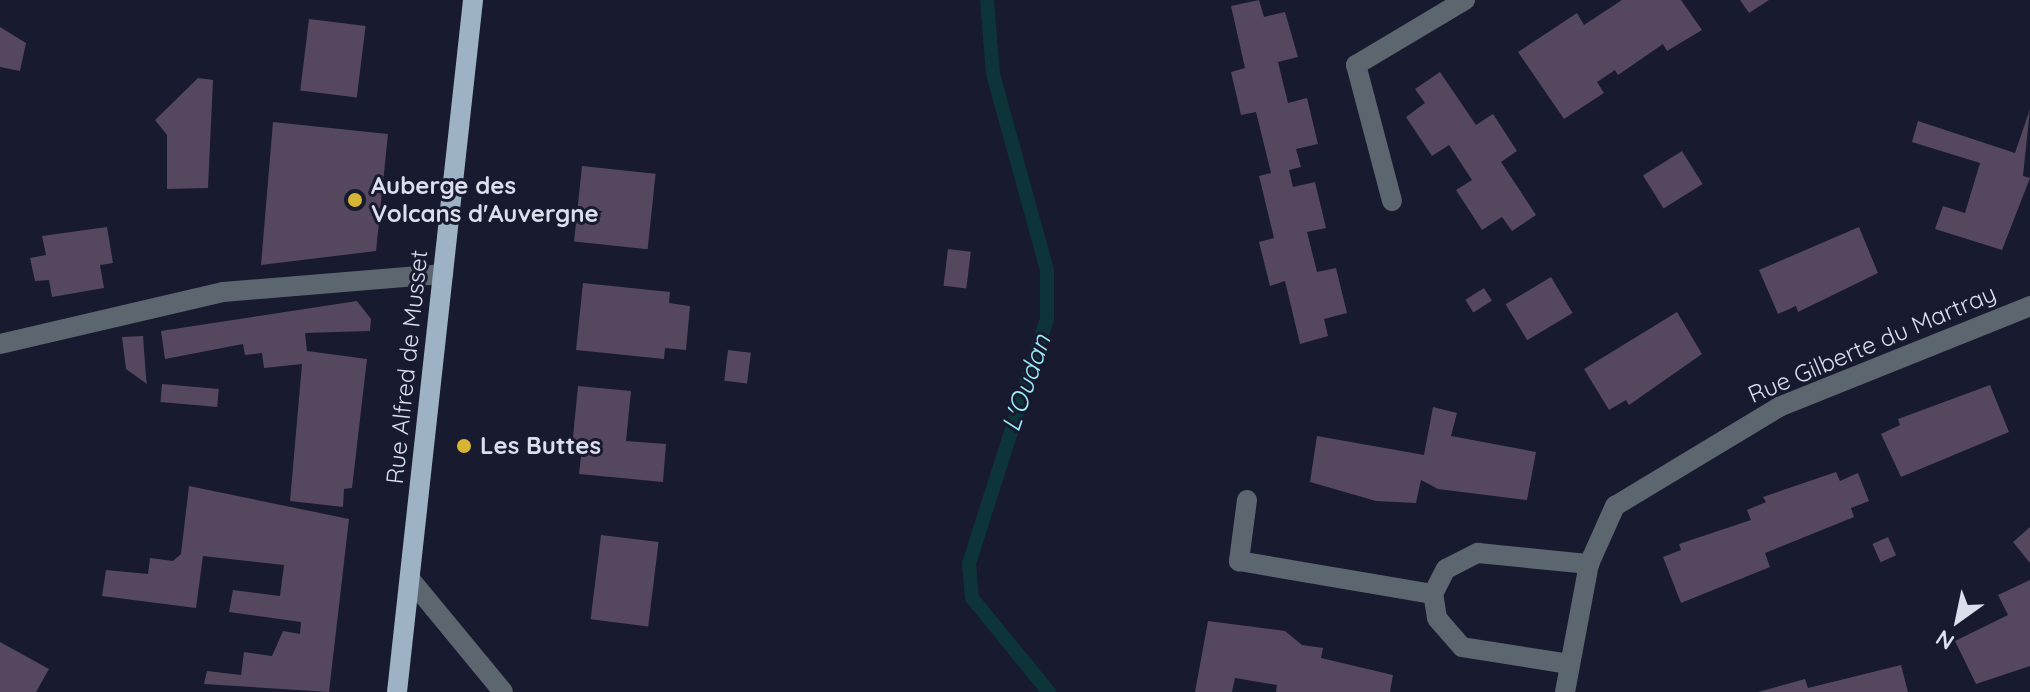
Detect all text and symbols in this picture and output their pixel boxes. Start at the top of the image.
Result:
place label: Auberge des Volcans d'Auvergne [371,172,599,228]
marker: Auberge des Volcans d'Auvergne [346,191,364,209]
street label: Rue Alfred de Musset [380,249,434,485]
street label: Rue Gilberte du Martray [1744,279,2000,409]
water label: L'Oudan [995,331,1057,435]
place label: Les Buttes [480,432,601,460]
marker: Les Buttes [455,437,473,455]
north arrow [1918,580,1998,660]
text: N [1931,624,1959,656]

